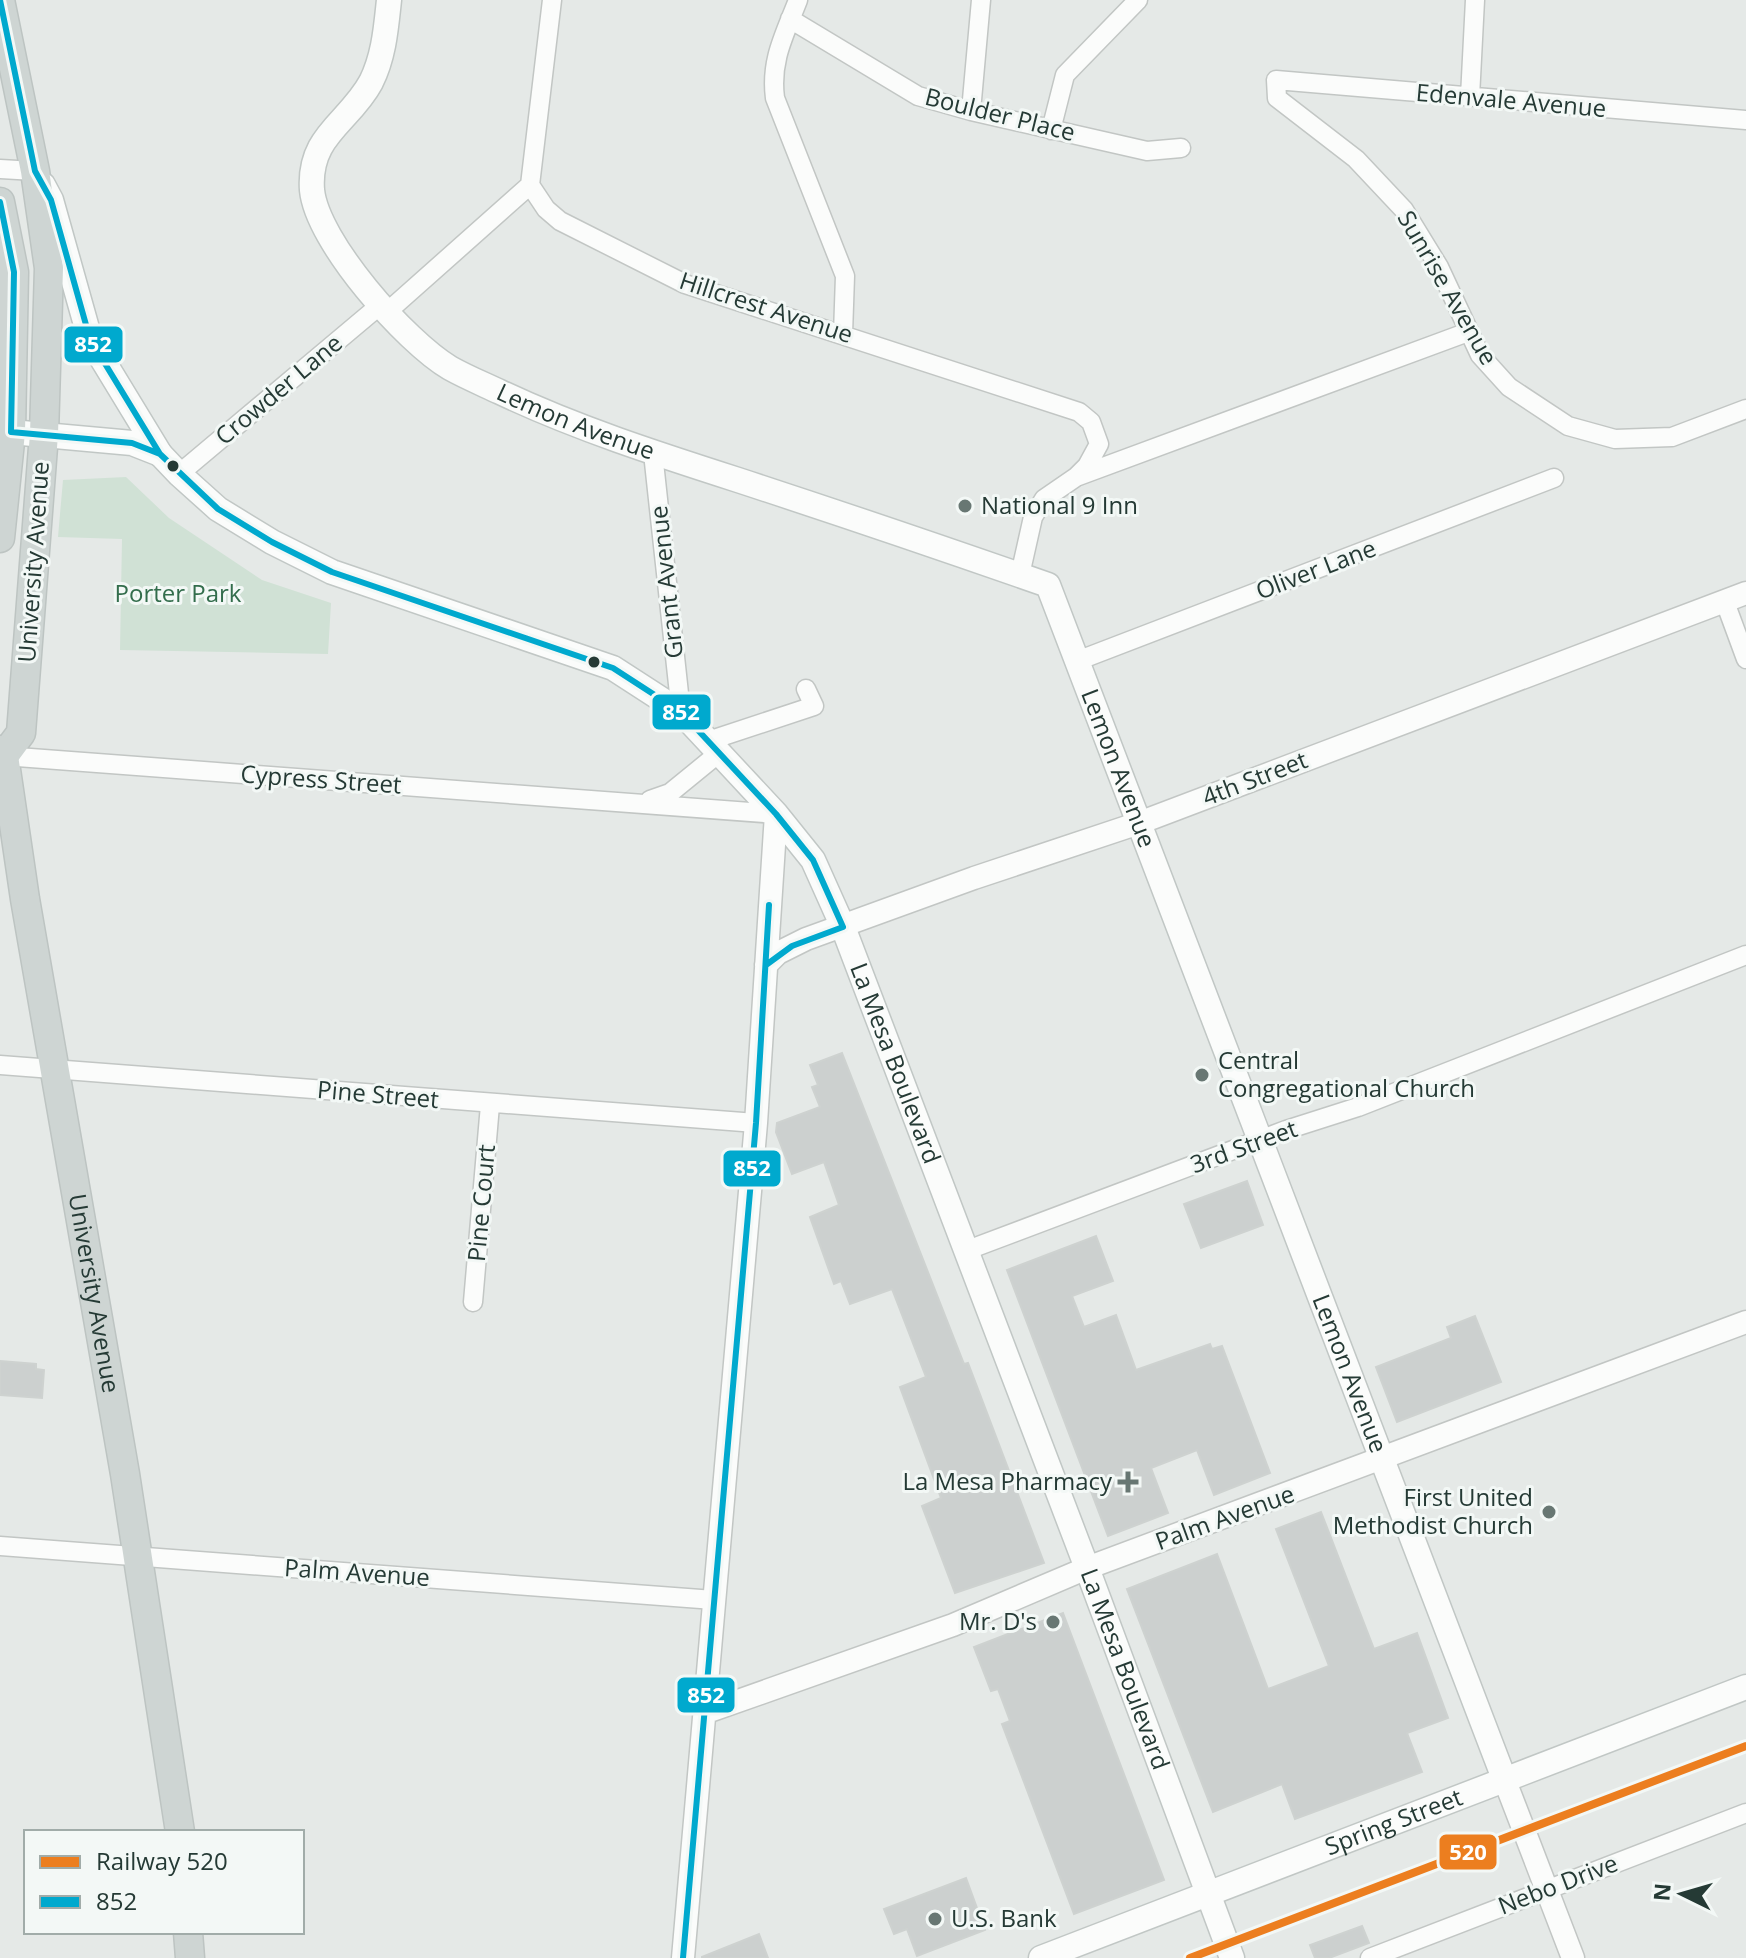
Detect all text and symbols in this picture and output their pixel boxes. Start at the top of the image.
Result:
street label: Edenvale Avenue [1415,75,1608,124]
street label: Boulder Place [922,79,1079,148]
street label: Sunrise Avenue [1391,204,1506,370]
street label: Hillcrest Avenue [676,263,857,350]
line badge: 852 [63,325,124,364]
street label: Crowder Lane [208,326,348,452]
text: 852 [74,328,112,358]
street label: Lemon Avenue [492,375,659,467]
unlabelled marker [165,458,181,474]
street label: University Avenue [9,460,56,664]
place label: National 9 Inn [981,488,1138,521]
marker: National 9 Inn [956,497,974,515]
street label: Grant Avenue [641,504,690,660]
street label: Oliver Lane [1251,531,1380,607]
park label: Porter Park [115,576,242,609]
unlabelled marker [586,654,602,670]
street label: Lemon Avenue [1074,684,1165,852]
line badge: 852 [651,693,712,731]
text: 852 [662,696,700,726]
street label: 4th Street [1197,742,1312,813]
street label: Cypress Street [240,756,403,801]
street label: La Mesa Boulevard [843,958,949,1168]
place label: Central Congregational Church [1218,1043,1475,1104]
marker: Central Congregational Church [1193,1066,1211,1084]
street label: Pine Street [316,1072,440,1115]
street label: 3rd Street [1185,1111,1302,1180]
street label: Pine Court [459,1143,502,1263]
line badge: 852 [722,1149,782,1188]
text: 852 [733,1152,771,1182]
street label: University Avenue [62,1191,129,1395]
street label: Lemon Avenue [1305,1289,1396,1457]
place label: La Mesa Pharmacy [902,1464,1113,1497]
marker: La Mesa Pharmacy [1119,1473,1137,1491]
street label: Palm Avenue [1150,1476,1299,1557]
place label: First United Methodist Church [1333,1480,1533,1541]
marker: First United Methodist Church [1540,1503,1558,1521]
street label: Palm Avenue [283,1550,431,1593]
street label: La Mesa Boulevard [1074,1563,1178,1774]
place label: Mr. D's [959,1604,1037,1637]
marker: Mr. D's [1044,1613,1062,1631]
line badge: 852 [676,1676,736,1714]
text: 852 [687,1679,725,1709]
street label: Spring Street [1320,1780,1467,1862]
legend [24,1830,304,1934]
line badge: 520 [1438,1833,1498,1871]
text: 520 [1449,1836,1487,1866]
text: Railway 520 [96,1844,228,1877]
street label: Nebo Drive [1493,1846,1622,1922]
north arrow [1642,1854,1722,1934]
text: N [1645,1882,1677,1902]
text: 852 [96,1884,137,1917]
place label: U.S. Bank [951,1901,1057,1934]
marker: U.S. Bank [926,1910,944,1928]

